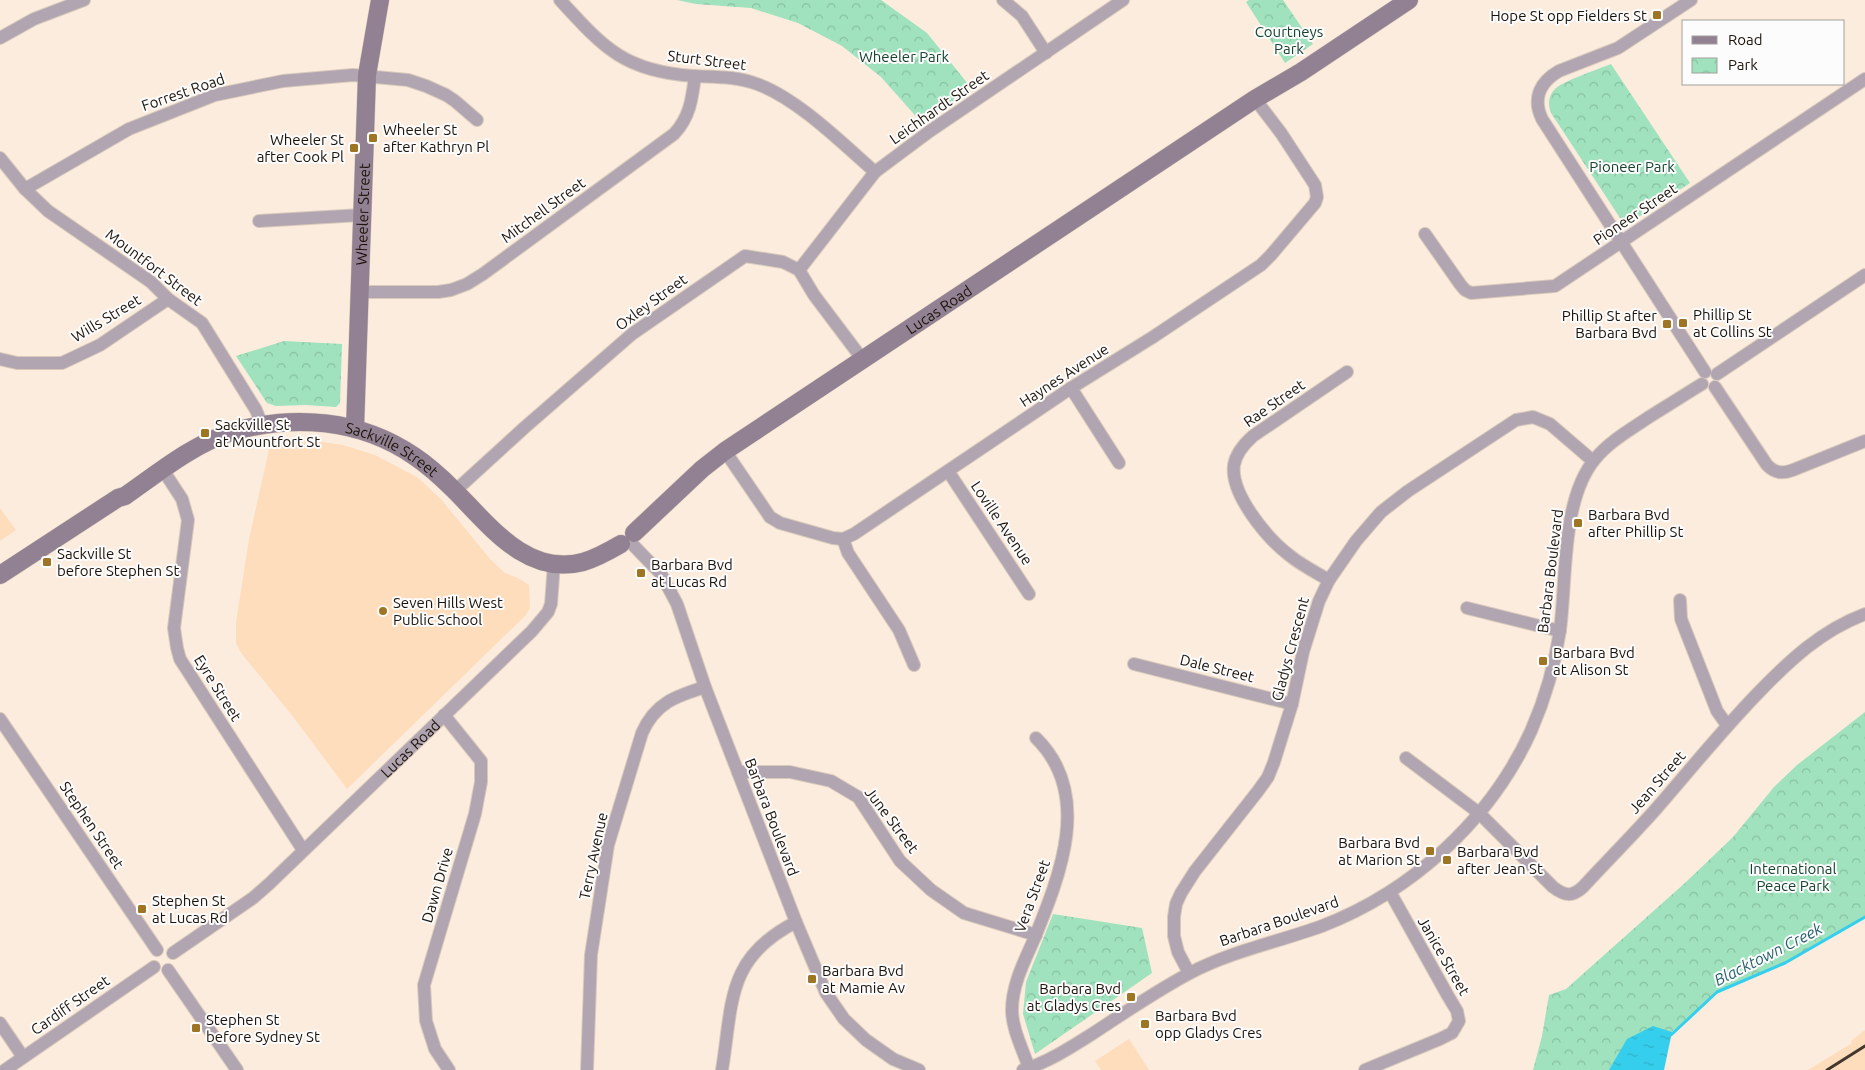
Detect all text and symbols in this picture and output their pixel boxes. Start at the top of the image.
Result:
place label: Hope St opp Fielders St [1490,7,1647,24]
marker: Hope St opp Fielders St [1651,9,1663,21]
legend [1682,20,1845,85]
park label: Courtneys Park [1255,23,1323,57]
text: Road [1728,31,1763,48]
street label: Sturt Street [667,47,747,73]
park label: Wheeler Park [859,48,949,65]
text: Park [1728,56,1758,73]
street label: Leichhardt Street [886,66,992,148]
street label: Forrest Road [139,70,227,114]
place label: Wheeler St after Kathryn Pl [383,121,489,155]
place label: Wheeler St after Cook Pl [257,131,344,165]
marker: Wheeler St after Kathryn Pl [367,132,379,144]
marker: Wheeler St after Cook Pl [348,142,360,154]
park label: Pioneer Park [1589,158,1675,175]
street label: Wheeler Street [352,163,373,266]
street label: Mitchell Street [498,174,588,246]
street label: Pioneer Street [1590,180,1680,248]
street label: Mountfort Street [102,225,206,309]
street label: Oxley Street [612,270,690,334]
street label: Lucas Road [902,281,975,337]
street label: Wills Street [68,291,144,345]
place label: Phillip St at Collins St [1693,306,1772,340]
place label: Phillip St after Barbara Bvd [1562,307,1657,341]
marker: Phillip St at Collins St [1677,317,1689,329]
marker: Phillip St after Barbara Bvd [1661,318,1673,330]
street label: Haynes Avenue [1016,340,1112,410]
street label: Rae Street [1240,376,1308,430]
place label: Sackville St at Mountfort St [215,416,320,450]
street label: Sackville Street [344,418,442,480]
marker: Sackville St at Mountfort St [199,427,211,439]
street label: Loville Avenue [968,478,1036,568]
place label: Barbara Bvd after Phillip St [1588,506,1683,540]
street label: Barbara Boulevard [1534,508,1566,634]
marker: Barbara Bvd after Phillip St [1572,517,1584,529]
place label: Sackville St before Stephen St [57,545,179,579]
marker: Sackville St before Stephen St [41,556,53,568]
place label: Barbara Bvd at Lucas Rd [651,556,733,590]
marker: Barbara Bvd at Lucas Rd [635,567,647,579]
place label: Seven Hills West Public School [393,594,503,628]
street label: Gladys Crescent [1268,595,1312,703]
marker: Seven Hills West Public School [377,605,389,617]
place label: Barbara Bvd at Alison St [1553,644,1635,678]
street label: Dale Street [1178,651,1256,685]
street label: Eyre Street [191,652,245,724]
marker: Barbara Bvd at Alison St [1537,655,1549,667]
street label: Lucas Road [377,716,443,781]
street label: Jean Street [1625,747,1689,817]
street label: Barbara Boulevard [742,756,802,878]
street label: Stephen Street [57,778,127,872]
street label: June Street [862,784,922,856]
street label: Terry Avenue [575,811,611,901]
place label: Barbara Bvd at Marion St [1338,834,1420,868]
place label: Barbara Bvd after Jean St [1457,843,1543,877]
street label: Dawn Drive [418,845,456,925]
marker: Barbara Bvd at Marion St [1424,845,1436,857]
marker: Barbara Bvd after Jean St [1441,854,1453,866]
street label: Vera Street [1011,857,1053,935]
park label: International Peace Park [1749,860,1837,894]
place label: Stephen St at Lucas Rd [152,892,228,926]
street label: Barbara Boulevard [1217,893,1341,949]
marker: Stephen St at Lucas Rd [136,903,148,915]
street label: Janice Street [1415,914,1473,998]
water label: Blacktown Creek [1711,919,1826,989]
place label: Barbara Bvd at Mamie Av [822,962,906,996]
street label: Cardiff Street [28,972,113,1038]
marker: Barbara Bvd at Mamie Av [806,973,818,985]
place label: Barbara Bvd at Gladys Cres [1027,980,1121,1014]
marker: Barbara Bvd at Gladys Cres [1125,991,1137,1003]
place label: Barbara Bvd opp Gladys Cres [1155,1007,1262,1041]
place label: Stephen St before Sydney St [206,1011,320,1045]
marker: Barbara Bvd opp Gladys Cres [1139,1018,1151,1030]
marker: Stephen St before Sydney St [190,1022,202,1034]

